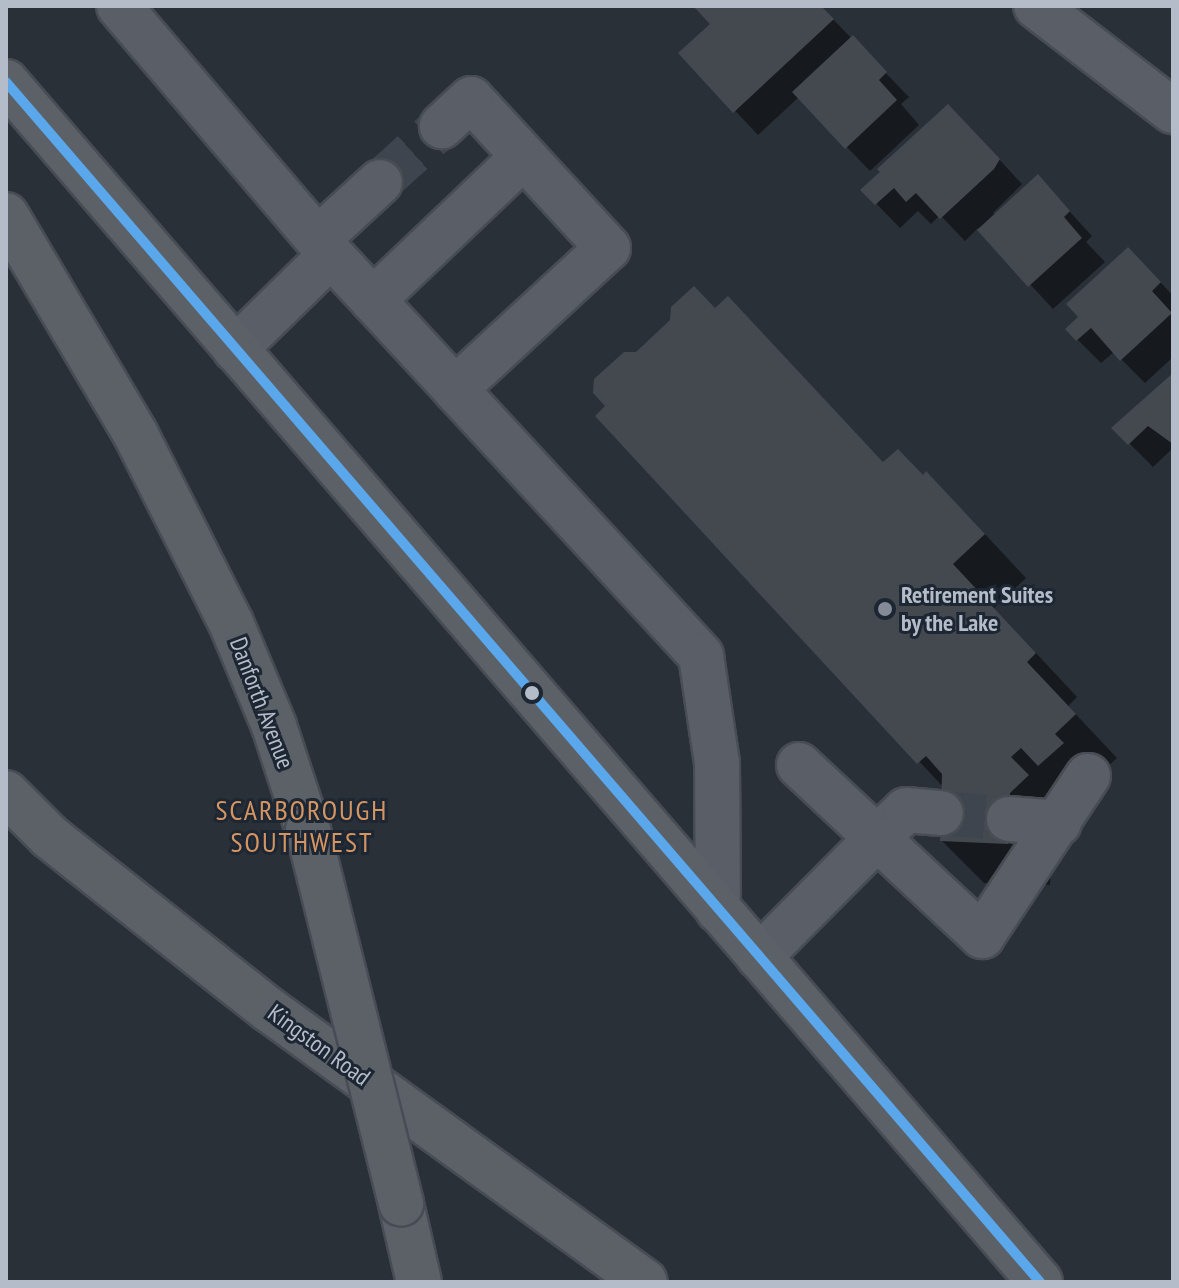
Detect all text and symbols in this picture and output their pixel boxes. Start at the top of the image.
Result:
place label: Retirement Suites by the Lake [901,581,1053,637]
marker: Retirement Suites by the Lake [876,600,894,618]
street label: Danforth Avenue [224,633,300,773]
unlabelled marker [524,685,540,701]
district label: SCARBOROUGH SOUTHWEST [216,793,388,859]
street label: Kingston Road [262,998,376,1092]

